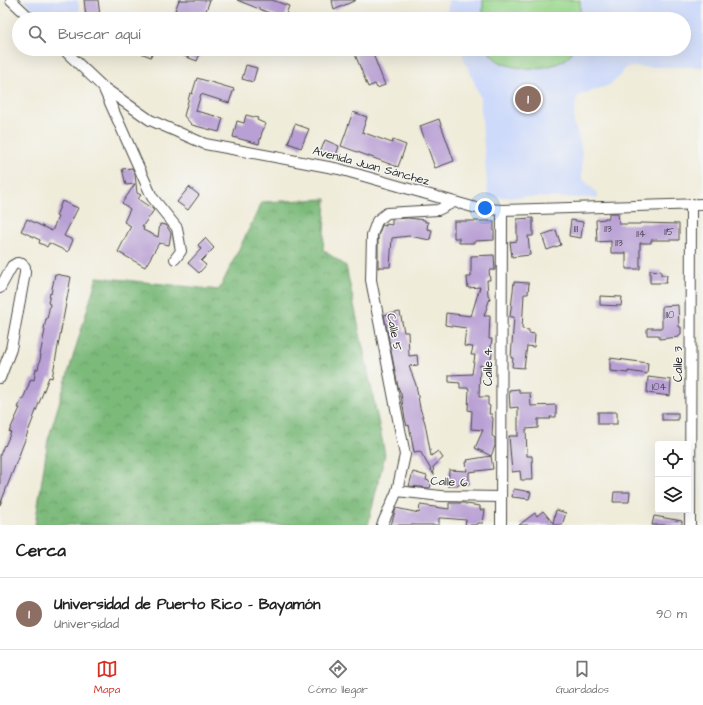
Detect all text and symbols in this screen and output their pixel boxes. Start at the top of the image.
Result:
search box [12,12,691,56]
icon: search [26,23,48,45]
text: Buscar aquí [58,24,140,45]
pin: 1 [515,84,541,114]
street label: Avenida Juan Sánchez [311,142,431,190]
your location [475,198,495,218]
house number: 111 [574,222,579,236]
house number: 113 [604,222,612,236]
house number: 115 [664,225,674,239]
house number: 114 [636,227,646,241]
house number: 113 [615,236,623,250]
house number: 110 [666,308,674,322]
street label: Calle 5 [382,312,406,353]
street label: Calle 3 [670,346,687,382]
street label: Calle 4 [480,348,497,386]
house number: 104 [652,380,666,394]
map controls [655,441,691,513]
button: locate [655,441,691,477]
street label: Calle 6 [430,473,468,491]
button: layers [655,477,691,513]
text: Cerca [16,539,66,563]
text: Universidad de Puerto Rico - Bayamón [54,594,320,615]
text: 1 [28,605,30,623]
text: 90 m [656,605,687,623]
text: Universidad [54,615,119,633]
tab: Mapa [94,658,120,697]
tab: Cómo llegar [308,658,368,697]
tab: Guardados [556,658,609,697]

